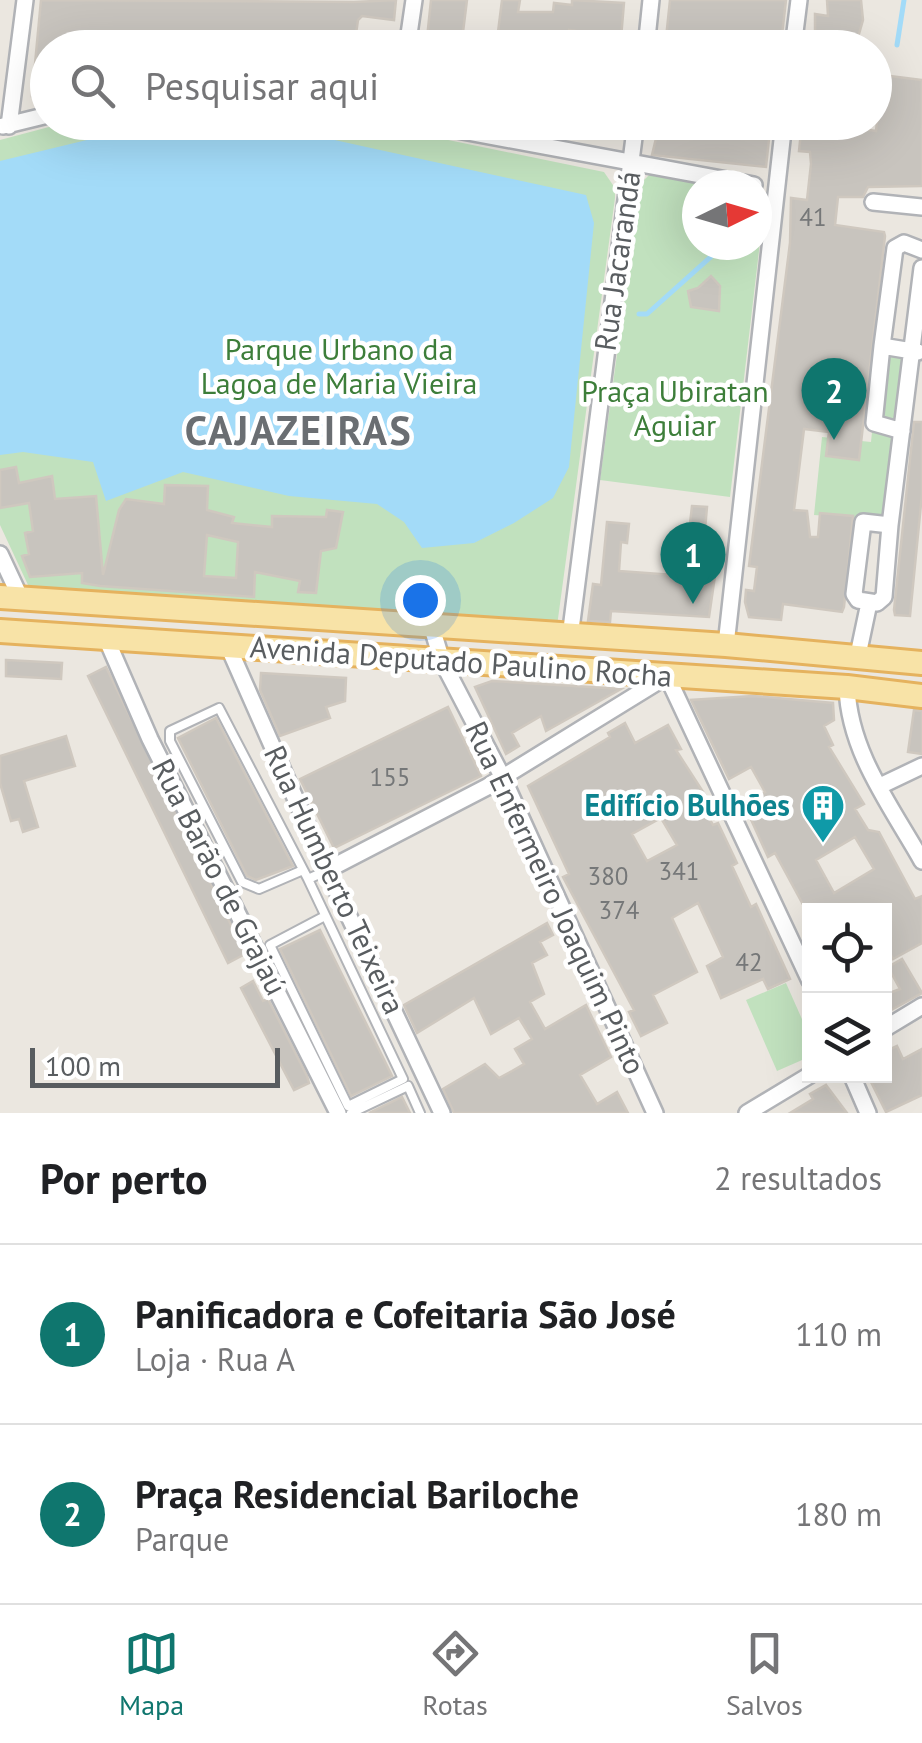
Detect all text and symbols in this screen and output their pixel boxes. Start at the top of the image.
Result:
search box [30,30,892,140]
icon: search [65,58,120,113]
text: Pesquisar aqui [145,61,379,110]
street label: Rua Jacarandá [585,168,648,353]
north arrow [682,170,772,260]
house number: 41 [799,201,827,233]
park label: Parque Urbano da Lagoa de Maria Vieira [201,329,477,402]
pin: 2 [802,358,866,440]
park label: Praça Ubiratan Aguiar [581,371,769,444]
district label: CAJAZEIRAS [185,404,413,456]
pin: 1 [660,522,726,604]
your location [395,575,446,626]
street label: Avenida Deputado Paulino Rocha [249,626,674,695]
street label: Rua Enfermeiro Joaquim Pinto [457,715,655,1080]
street label: Rua Humberto Teixeira [256,739,415,1020]
street label: Rua Barão de Grajaú [144,752,297,1001]
house number: 155 [370,761,410,793]
building icon: Edifício Bulhões [800,783,846,844]
place label: Edifício Bulhões [585,785,790,824]
house number: 341 [659,855,699,887]
house number: 380 [588,860,628,892]
house number: 374 [599,894,640,926]
map controls [802,903,892,1083]
button: locate [802,903,892,993]
house number: 42 [735,946,763,978]
button: layers [802,993,892,1083]
scale bar [30,1043,280,1088]
text: 100 m [45,1047,121,1084]
text: Por perto [40,1151,207,1206]
text: 2 resultados [714,1157,882,1199]
text: Panificadora e Cofeitaria São José [135,1289,676,1338]
text: 1 [63,1313,82,1355]
text: 110 m [795,1313,882,1355]
text: Loja · Rua A [135,1338,295,1380]
text: Praça Residencial Bariloche [135,1469,579,1518]
text: 2 [63,1493,82,1535]
text: 180 m [795,1493,882,1535]
text: Parque [135,1518,229,1560]
tab: Mapa [119,1626,184,1723]
tab: Rotas [422,1626,488,1723]
tab: Salvos [726,1626,803,1723]

